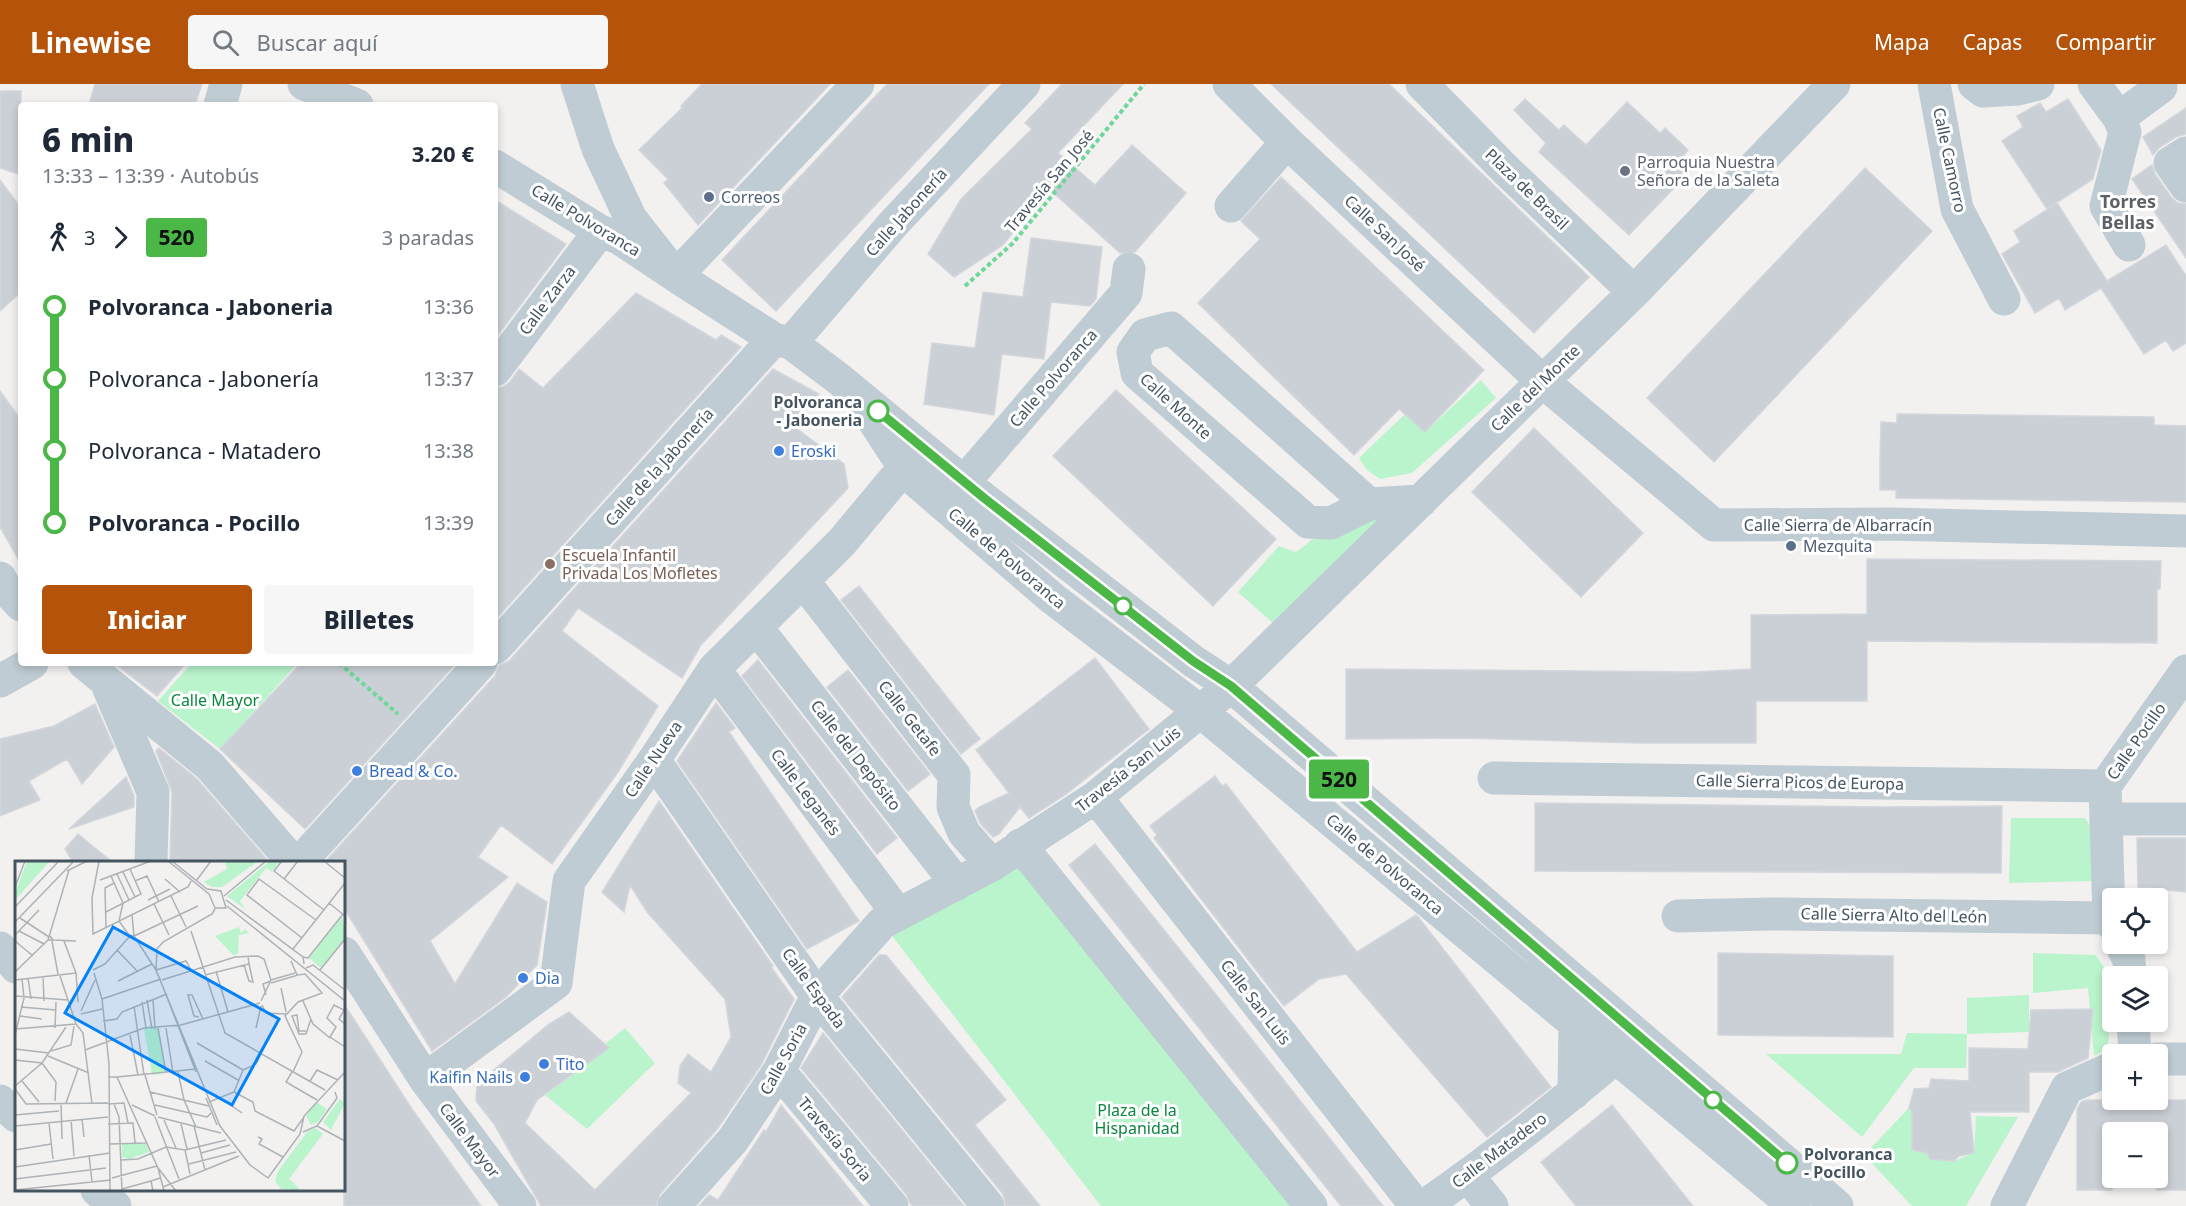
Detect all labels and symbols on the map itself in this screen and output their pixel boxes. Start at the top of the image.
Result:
street label: Calle Camorro [1928,105,1972,215]
street label: Travesía San José [999,125,1099,237]
street label: Plaza de Brasil [1480,144,1574,234]
place label: Parroquia Nuestra Señora de la Saleta [1637,151,1780,191]
street label: Calle Jabonería [860,163,952,261]
marker: Parroquia Nuestra Señora de la Saleta [1618,164,1632,178]
street label: Calle Polvoranca [527,179,645,261]
place label: Correos [721,186,780,208]
district label: Torres Bellas [2100,189,2156,234]
marker: Correos [702,190,716,204]
street label: Calle San José [1340,190,1430,276]
street label: Calle Zarza [514,261,580,339]
street label: Calle Polvoranca [1004,324,1102,432]
street label: Calle del Monte [1485,340,1585,436]
street label: Calle Monte [1135,368,1217,444]
place label: Polvoranca - Jaboneria [774,391,862,431]
marker: Polvoranca - Jaboneria [867,400,889,422]
street label: Calle de la Jabonería [600,403,718,531]
place label: Eroski [791,440,836,462]
marker: Eroski [772,444,786,458]
street label: Calle de Polvoranca [944,502,1070,614]
street label: Calle Sierra de Albarracín [1744,514,1932,536]
place label: Mezquita [1803,535,1873,557]
marker: Mezquita [1784,539,1798,553]
place label: Escuela Infantil Privada Los Mofletes [562,544,718,584]
marker: Escuela Infantil Privada Los Mofletes [543,557,557,571]
unlabelled marker [1114,597,1132,615]
street label: Calle Getafe [873,676,947,760]
park label: Calle Mayor [171,689,260,711]
street label: Calle del Depósito [806,695,906,815]
street label: Calle Pocillo [2101,698,2171,784]
street label: Calle Nueva [619,716,687,802]
street label: Travesía San Luis [1071,721,1185,817]
street label: Calle Leganés [766,744,846,840]
place label: Bread & Co. [369,760,458,782]
line badge: 520 [1304,760,1374,798]
marker: Bread & Co. [350,764,364,778]
street label: Calle Sierra Picos de Europa [1696,769,1904,795]
street label: Calle de Polvoranca [1322,808,1448,920]
inset map [15,861,345,1191]
street label: Calle Sierra Alto del León [1801,902,1987,928]
street label: Calle Espada [777,943,851,1033]
street label: Calle San Luis [1216,955,1296,1049]
place label: Dia [535,967,560,989]
marker: Dia [516,971,530,985]
street label: Calle Soria [754,1019,812,1099]
place label: Tito [556,1053,584,1075]
marker: Tito [537,1057,551,1071]
place label: Kaifin Nails [429,1066,513,1088]
marker: Kaifin Nails [518,1070,532,1084]
unlabelled marker [1704,1091,1722,1109]
street label: Travesía Soria [793,1092,877,1186]
street label: Calle Mayor [435,1098,506,1182]
park label: Plaza de la Hispanidad [1094,1099,1180,1139]
street label: Calle Matadero [1447,1107,1551,1193]
place label: Polvoranca - Pocillo [1804,1143,1893,1183]
marker: Polvoranca - Pocillo [1776,1152,1798,1174]

